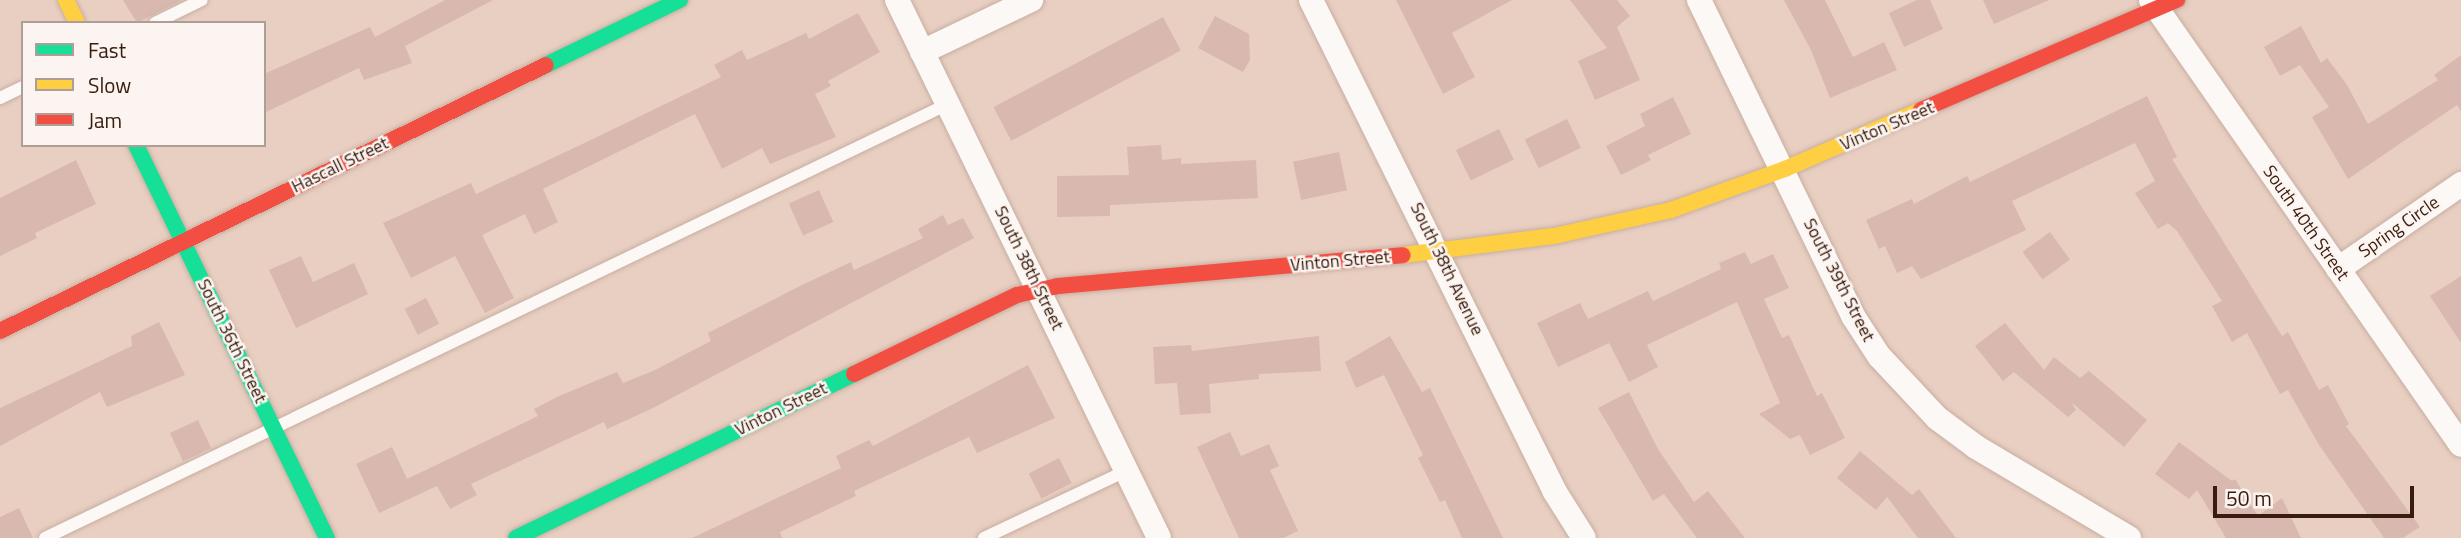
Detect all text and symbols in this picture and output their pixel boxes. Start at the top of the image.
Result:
legend [21,21,266,147]
text: Fast [88,34,126,66]
text: Slow [88,69,131,101]
street label: Vinton Street [1837,97,1937,155]
text: Jam [88,104,122,136]
street label: Hascall Street [288,132,392,198]
street label: South 40th Street [2258,161,2354,285]
street label: Spring Circle [2355,191,2443,263]
street label: South 38th Avenue [1405,199,1489,339]
street label: South 38th Street [990,202,1068,334]
street label: South 39th Street [1799,215,1879,345]
street label: Vinton Street [1289,246,1391,276]
street label: South 36th Street [193,275,271,407]
street label: Vinton Street [731,377,831,441]
scale bar [2216,472,2417,516]
text: 50 m [2226,482,2272,514]

